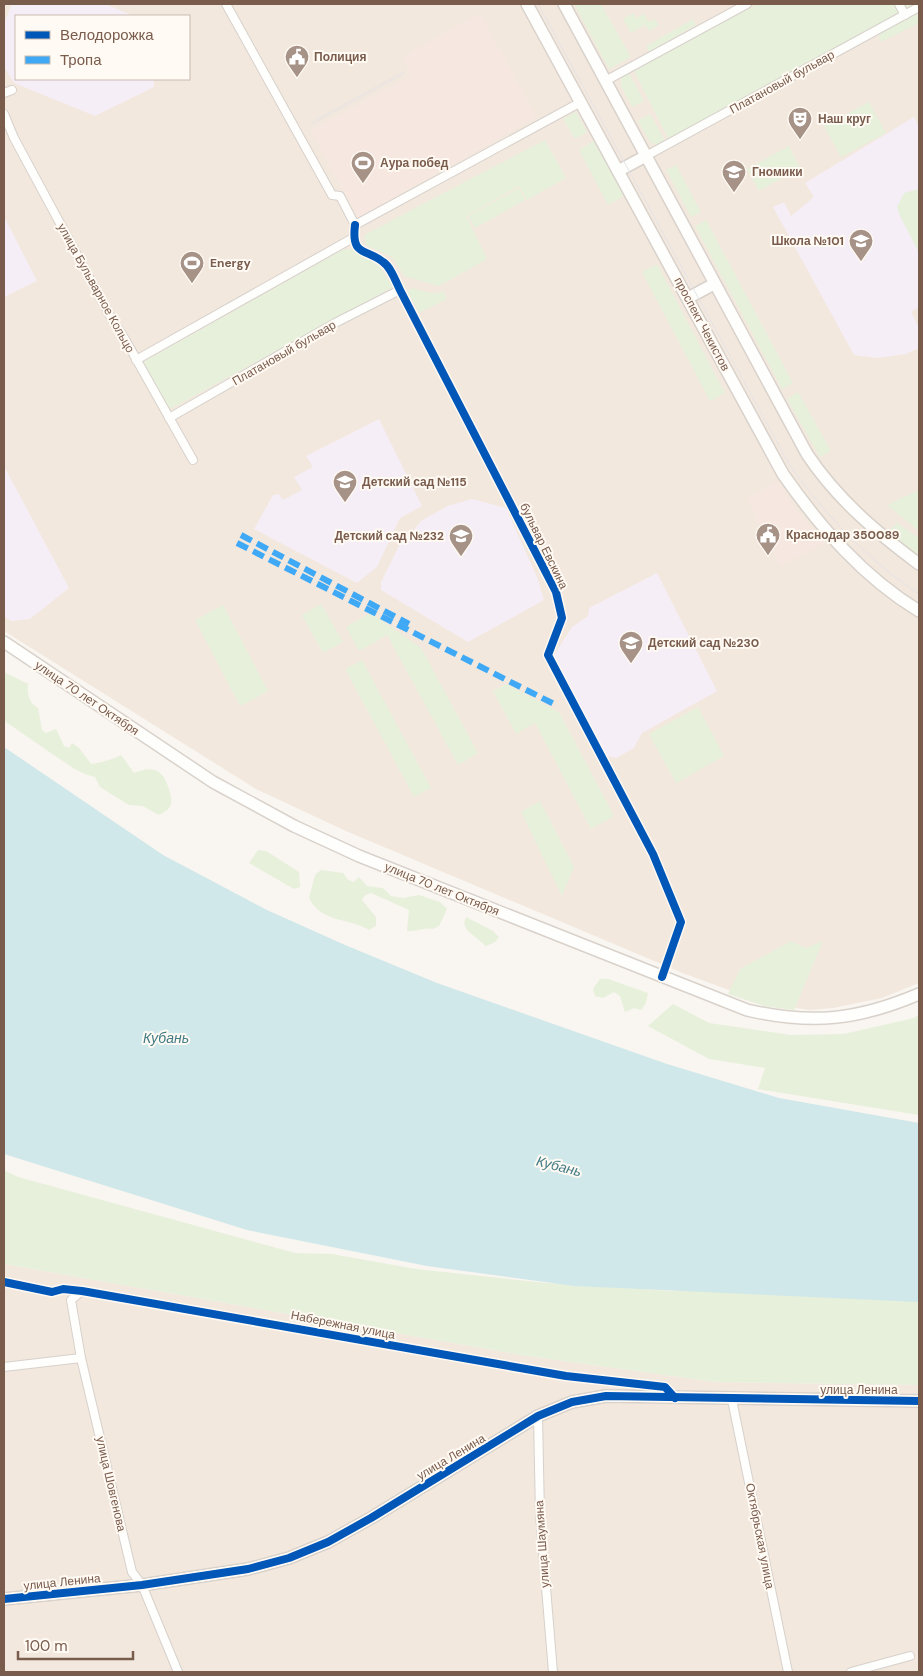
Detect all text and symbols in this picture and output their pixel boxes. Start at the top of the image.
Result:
legend [15,15,190,80]
text: Велодорожка [60,25,154,45]
public building icon: Полиция [284,44,310,78]
street label: Платановый бульвар [727,46,838,117]
place label: Полиция [314,49,366,65]
text: Тропа [60,50,102,70]
theatre icon: Наш круг [787,106,813,140]
place label: Наш круг [818,111,871,127]
sports icon: Аура побед [350,150,376,184]
place label: Аура побед [380,155,449,171]
school or university icon: Гномики [721,159,747,193]
place label: Гномики [752,164,803,180]
street label: улица Бульварное Кольцо [54,220,138,356]
school or university icon: Школа №101 [848,228,874,262]
place label: Школа №101 [771,233,844,249]
sports icon: Energy [179,250,205,284]
place label: Energy [210,255,252,271]
street label: проспект Чекистов [670,274,734,374]
street label: Платановый бульвар [229,317,339,389]
school or university icon: Детский сад №115 [332,469,358,503]
place label: Детский сад №115 [362,474,467,490]
street label: бульвар Евскина [516,500,572,592]
public building icon: Краснодар 350089 [755,522,781,556]
school or university icon: Детский сад №232 [448,523,474,557]
place label: Краснодар 350089 [786,527,900,543]
place label: Детский сад №232 [334,528,444,544]
school or university icon: Детский сад №230 [618,630,644,664]
place label: Детский сад №230 [648,635,759,651]
street label: улица 70 лет Октября [32,657,142,739]
street label: улица 70 лет Октября [382,859,502,919]
water label: Кубань [143,1029,189,1047]
water label: Кубань [534,1152,584,1180]
street label: Набережная улица [289,1307,397,1343]
street label: улица Ленина [820,1382,898,1398]
street label: улица Ленина [414,1430,489,1484]
street label: улица Шовгенова [92,1435,130,1533]
street label: Октябрьская улица [742,1482,778,1591]
street label: улица Шаумяна [531,1499,553,1588]
street label: улица Ленина [23,1570,102,1594]
scale bar [18,1628,132,1660]
text: 100 m [25,1636,68,1656]

